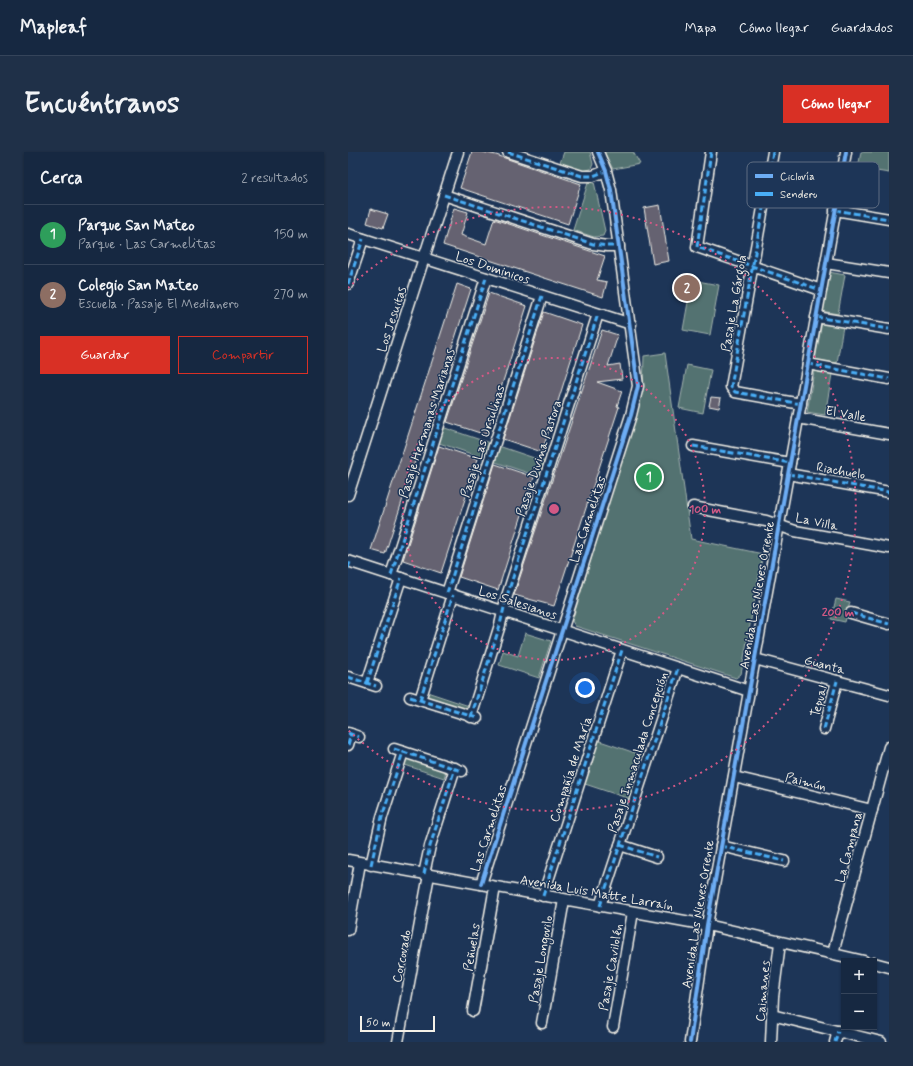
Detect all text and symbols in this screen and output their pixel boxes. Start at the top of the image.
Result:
text: Mapleaf [20,15,87,40]
text: Mapa [685,19,717,37]
text: Cómo llegar [739,19,809,37]
text: Guardados [831,19,893,37]
button: Cómo llegar [783,85,889,123]
text: Encuéntranos [24,86,180,123]
legend [747,162,879,208]
text: Cerca [40,167,83,189]
text: 2 resultados [241,170,308,187]
text: Ciclovía [780,170,815,184]
text: Sendero [780,188,817,202]
text: Parque San Mateo [78,216,195,236]
text: 1 [50,226,56,243]
text: 150 m [274,226,308,243]
text: Parque · Las Carmelitas [78,236,216,253]
street label: Los Dominicos [453,248,532,289]
street label: Pasaje La Gárgola [718,253,753,354]
pin: 2 [674,273,700,303]
text: Colegio San Mateo [78,276,198,296]
street label: Los Jesuitas [374,284,411,354]
text: 2 [50,286,56,303]
text: 270 m [273,286,308,303]
text: Escuela · Pasaje El Medianero [78,296,239,313]
button: Guardar [40,336,170,374]
button: Compartir [178,336,308,374]
street label: Pasaje Hermanas Marianas [395,347,460,500]
street label: Pasaje Las Ursulinas [457,383,510,500]
street label: Pasaje Divina Pastora [513,398,566,519]
street label: El Valle [824,403,867,426]
street label: Riachuelo [815,459,867,484]
pin: 1 [636,462,662,492]
street label: Las Carmelitas [566,474,611,565]
centre of rings [547,502,561,516]
text: 100 m [689,502,722,518]
street label: La Villa [794,510,840,535]
street label: Avenida Las Nieves Oriente [736,520,779,671]
street label: Los Salesianos [476,583,559,624]
text: 200 m [822,605,855,621]
street label: Guanta [802,652,847,679]
street label: Pasaje Inmaculada Concepción [604,670,672,835]
your location [575,678,595,698]
street label: Tepual [807,683,832,719]
street label: Compañía de María [546,714,597,825]
street label: Paimún [783,769,828,796]
street label: Las Carmelitas [467,783,512,874]
street label: La Campana [832,810,867,885]
street label: Avenida Las Nieves Oriente [678,839,719,990]
street label: Avenida Luis Matte Larraín [519,872,675,915]
street label: Pasaje Longovilo [525,914,559,1004]
street label: Peñuelas [460,922,485,973]
street label: Pasaje Cavilolén [595,922,627,1012]
street label: Corcovado [389,928,416,984]
map controls [841,958,877,1030]
button: + [841,958,877,994]
street label: Caimanes [752,960,775,1022]
button: − [841,994,877,1030]
scale bar [360,1014,435,1033]
text: 50 m [366,1016,391,1030]

